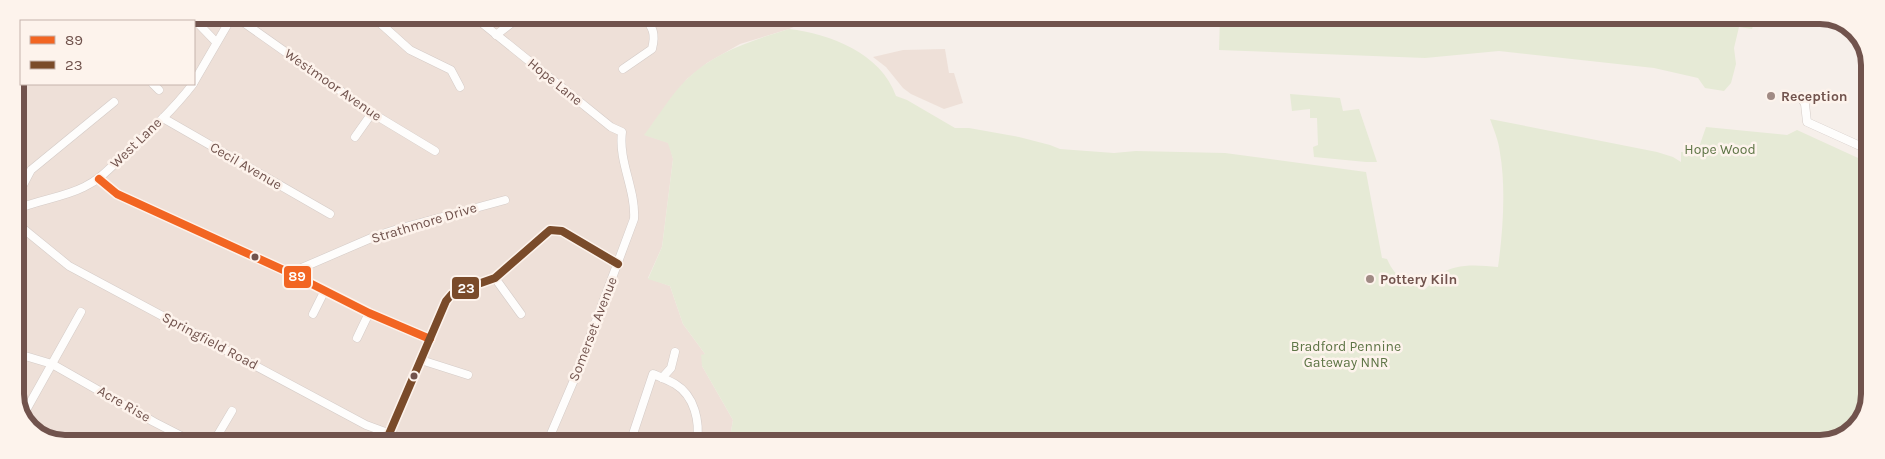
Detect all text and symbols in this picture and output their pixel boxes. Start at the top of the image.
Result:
legend [20,20,195,85]
text: 89 [65,31,83,49]
street label: Westmoor Avenue [281,45,385,125]
street label: Hope Lane [524,55,586,109]
text: 23 [65,56,83,74]
place label: Reception [1781,88,1848,105]
marker: Reception [1765,90,1777,102]
street label: West Lane [107,114,165,172]
street label: Cecil Avenue [207,139,285,193]
park label: Hope Wood [1684,141,1756,158]
street label: Strathmore Drive [369,199,479,247]
unlabelled marker [250,252,260,262]
line badge: 89 [283,265,312,289]
text: 89 [288,268,306,285]
place label: Pottery Kiln [1380,271,1457,288]
marker: Pottery Kiln [1364,273,1376,285]
street label: Somerset Avenue [565,274,621,384]
line badge: 23 [451,276,480,300]
text: 23 [457,280,475,297]
street label: Springfield Road [159,309,261,373]
park label: Bradford Pennine Gateway NNR [1291,338,1401,371]
unlabelled marker [409,371,419,381]
street label: Acre Rise [95,382,153,426]

